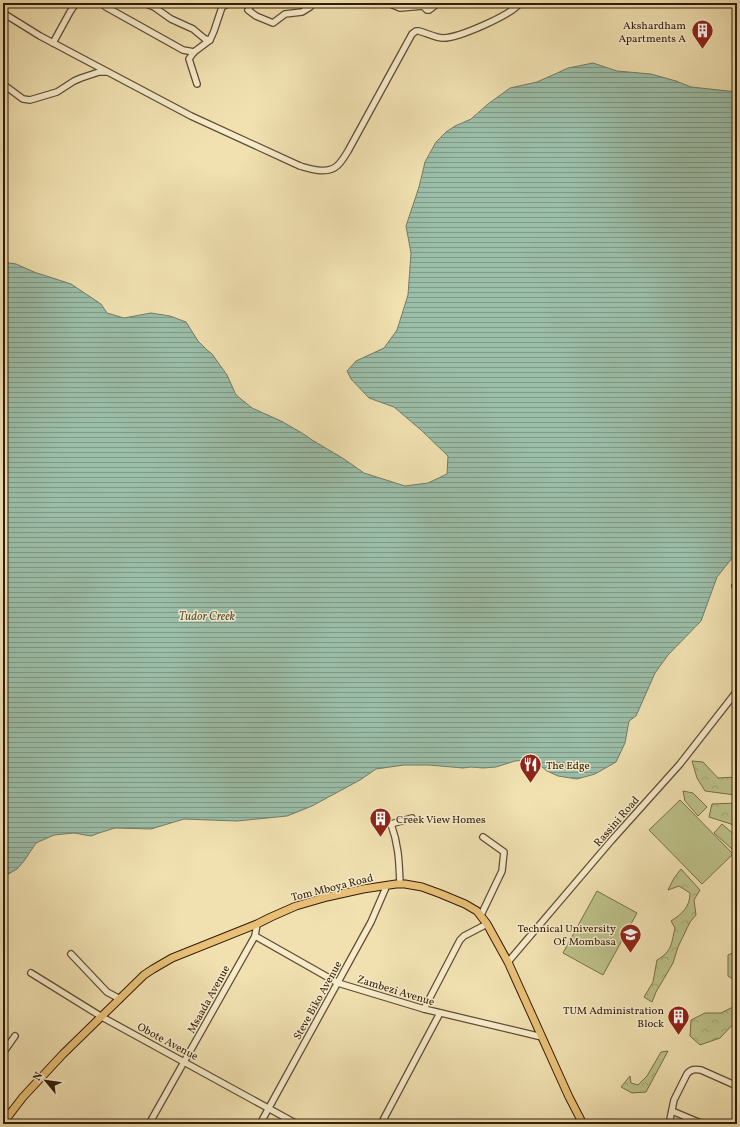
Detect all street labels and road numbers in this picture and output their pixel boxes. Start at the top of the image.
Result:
street label: Rassini Road [591,793,643,851]
street label: Tom Mboya Road [290,871,375,906]
street label: Steve Biko Avenue [290,959,346,1043]
street label: Msaada Avenue [184,963,234,1037]
street label: Zambezi Avenue [355,973,436,1010]
street label: Obote Avenue [134,1020,200,1065]

